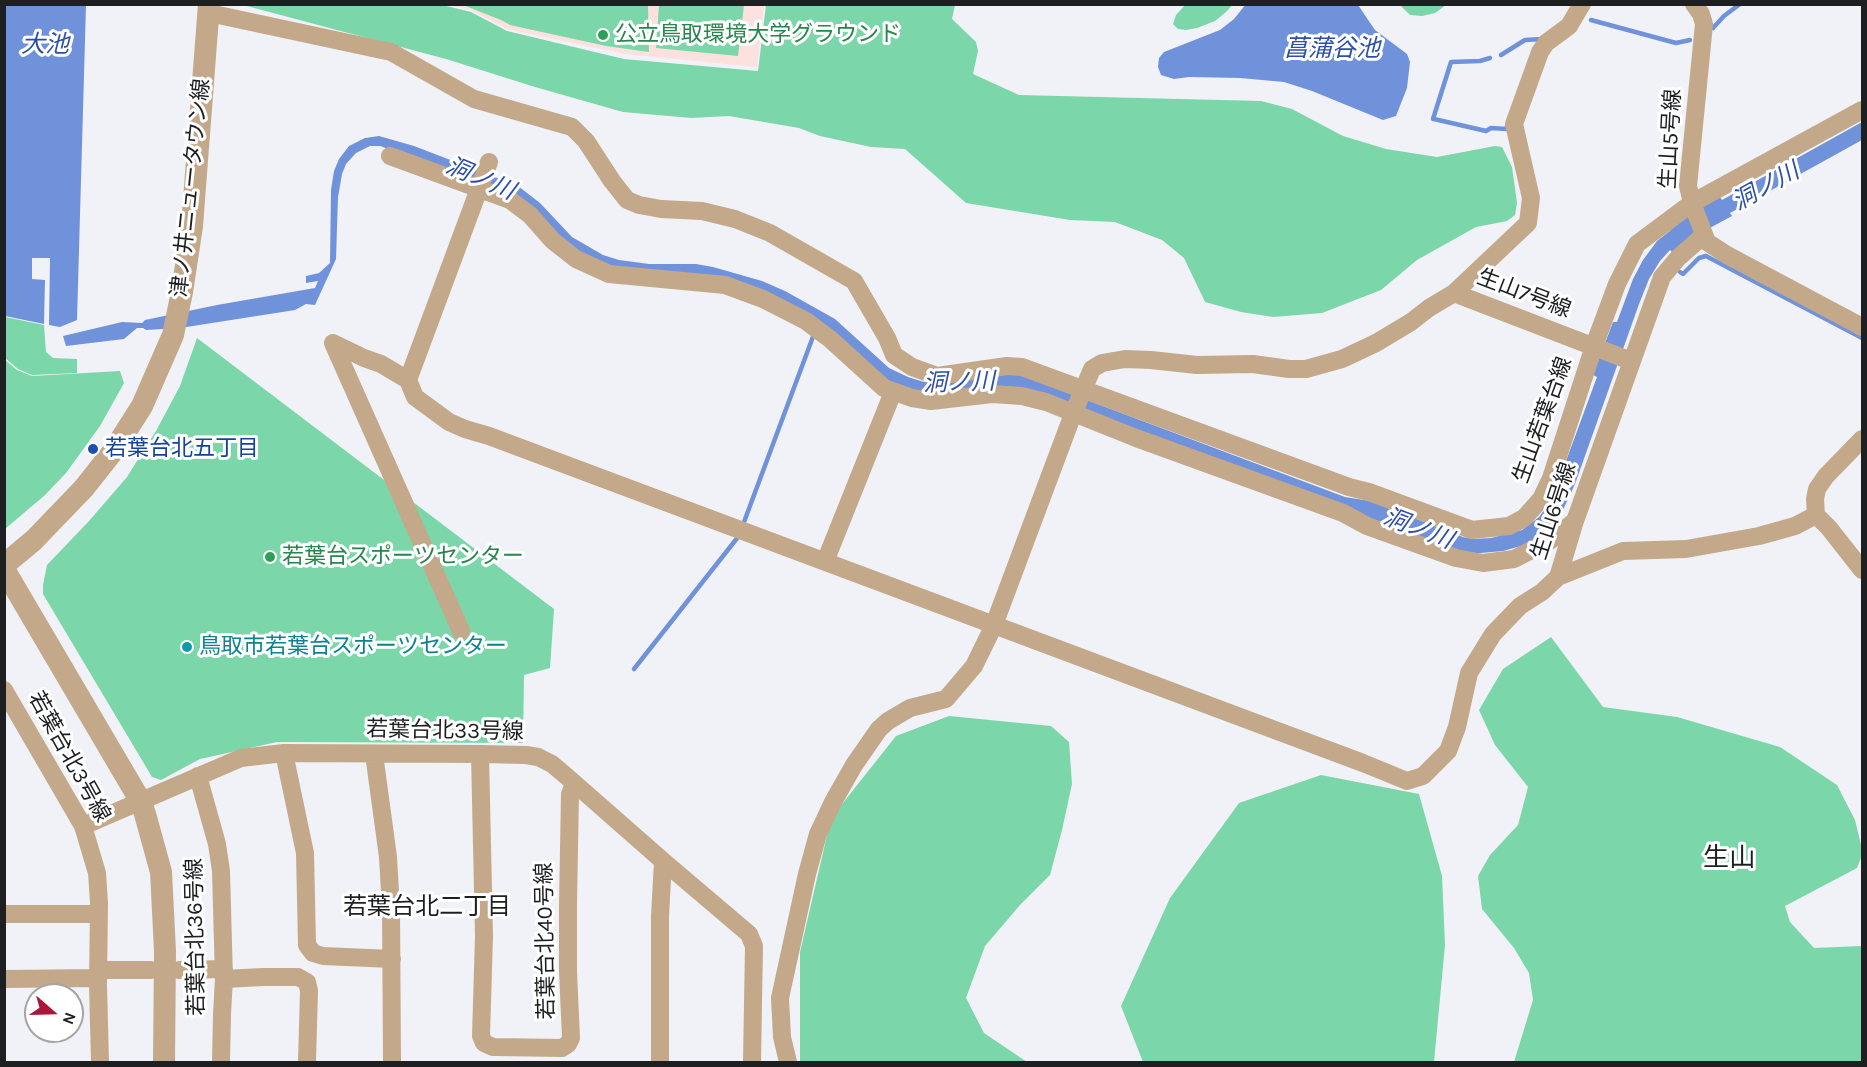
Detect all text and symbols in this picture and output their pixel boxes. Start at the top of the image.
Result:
place label: 公立鳥取環境大学グラウンド [615,22,901,48]
marker: 公立鳥取環境大学グラウンド [596,28,610,42]
water label: 大池 [21,31,69,59]
water label: 菖蒲谷池 [1284,35,1380,63]
street label: 津ノ井ニュータウン線 [166,77,216,299]
street label: 生山5号線 [1655,88,1687,190]
water label: 洞ノ川 [441,152,519,206]
water label: 洞ノ川 [1728,157,1804,217]
street label: 生山7号線 [1473,264,1575,324]
street label: 生山若葉台線 [1508,353,1578,487]
water label: 洞ノ川 [923,367,995,399]
place label: 若葉台北五丁目 [105,436,259,462]
marker: 若葉台北五丁目 [86,442,100,456]
street label: 生山6号線 [1526,459,1582,563]
water label: 洞ノ川 [1379,503,1457,555]
place label: 若葉台スポーツセンター [282,544,524,570]
marker: 若葉台スポーツセンター [263,550,277,564]
place label: 鳥取市若葉台スポーツセンター [199,634,507,660]
marker: 鳥取市若葉台スポーツセンター [180,640,194,654]
street label: 若葉台北3号線 [22,687,116,827]
street label: 若葉台北33号線 [366,716,524,746]
district label: 生山 [1703,843,1755,875]
street label: 若葉台北36号線 [181,858,211,1016]
street label: 若葉台北40号線 [531,862,561,1020]
district label: 若葉台北二丁目 [343,893,511,921]
north arrow [24,983,84,1043]
text: N [59,1010,80,1027]

